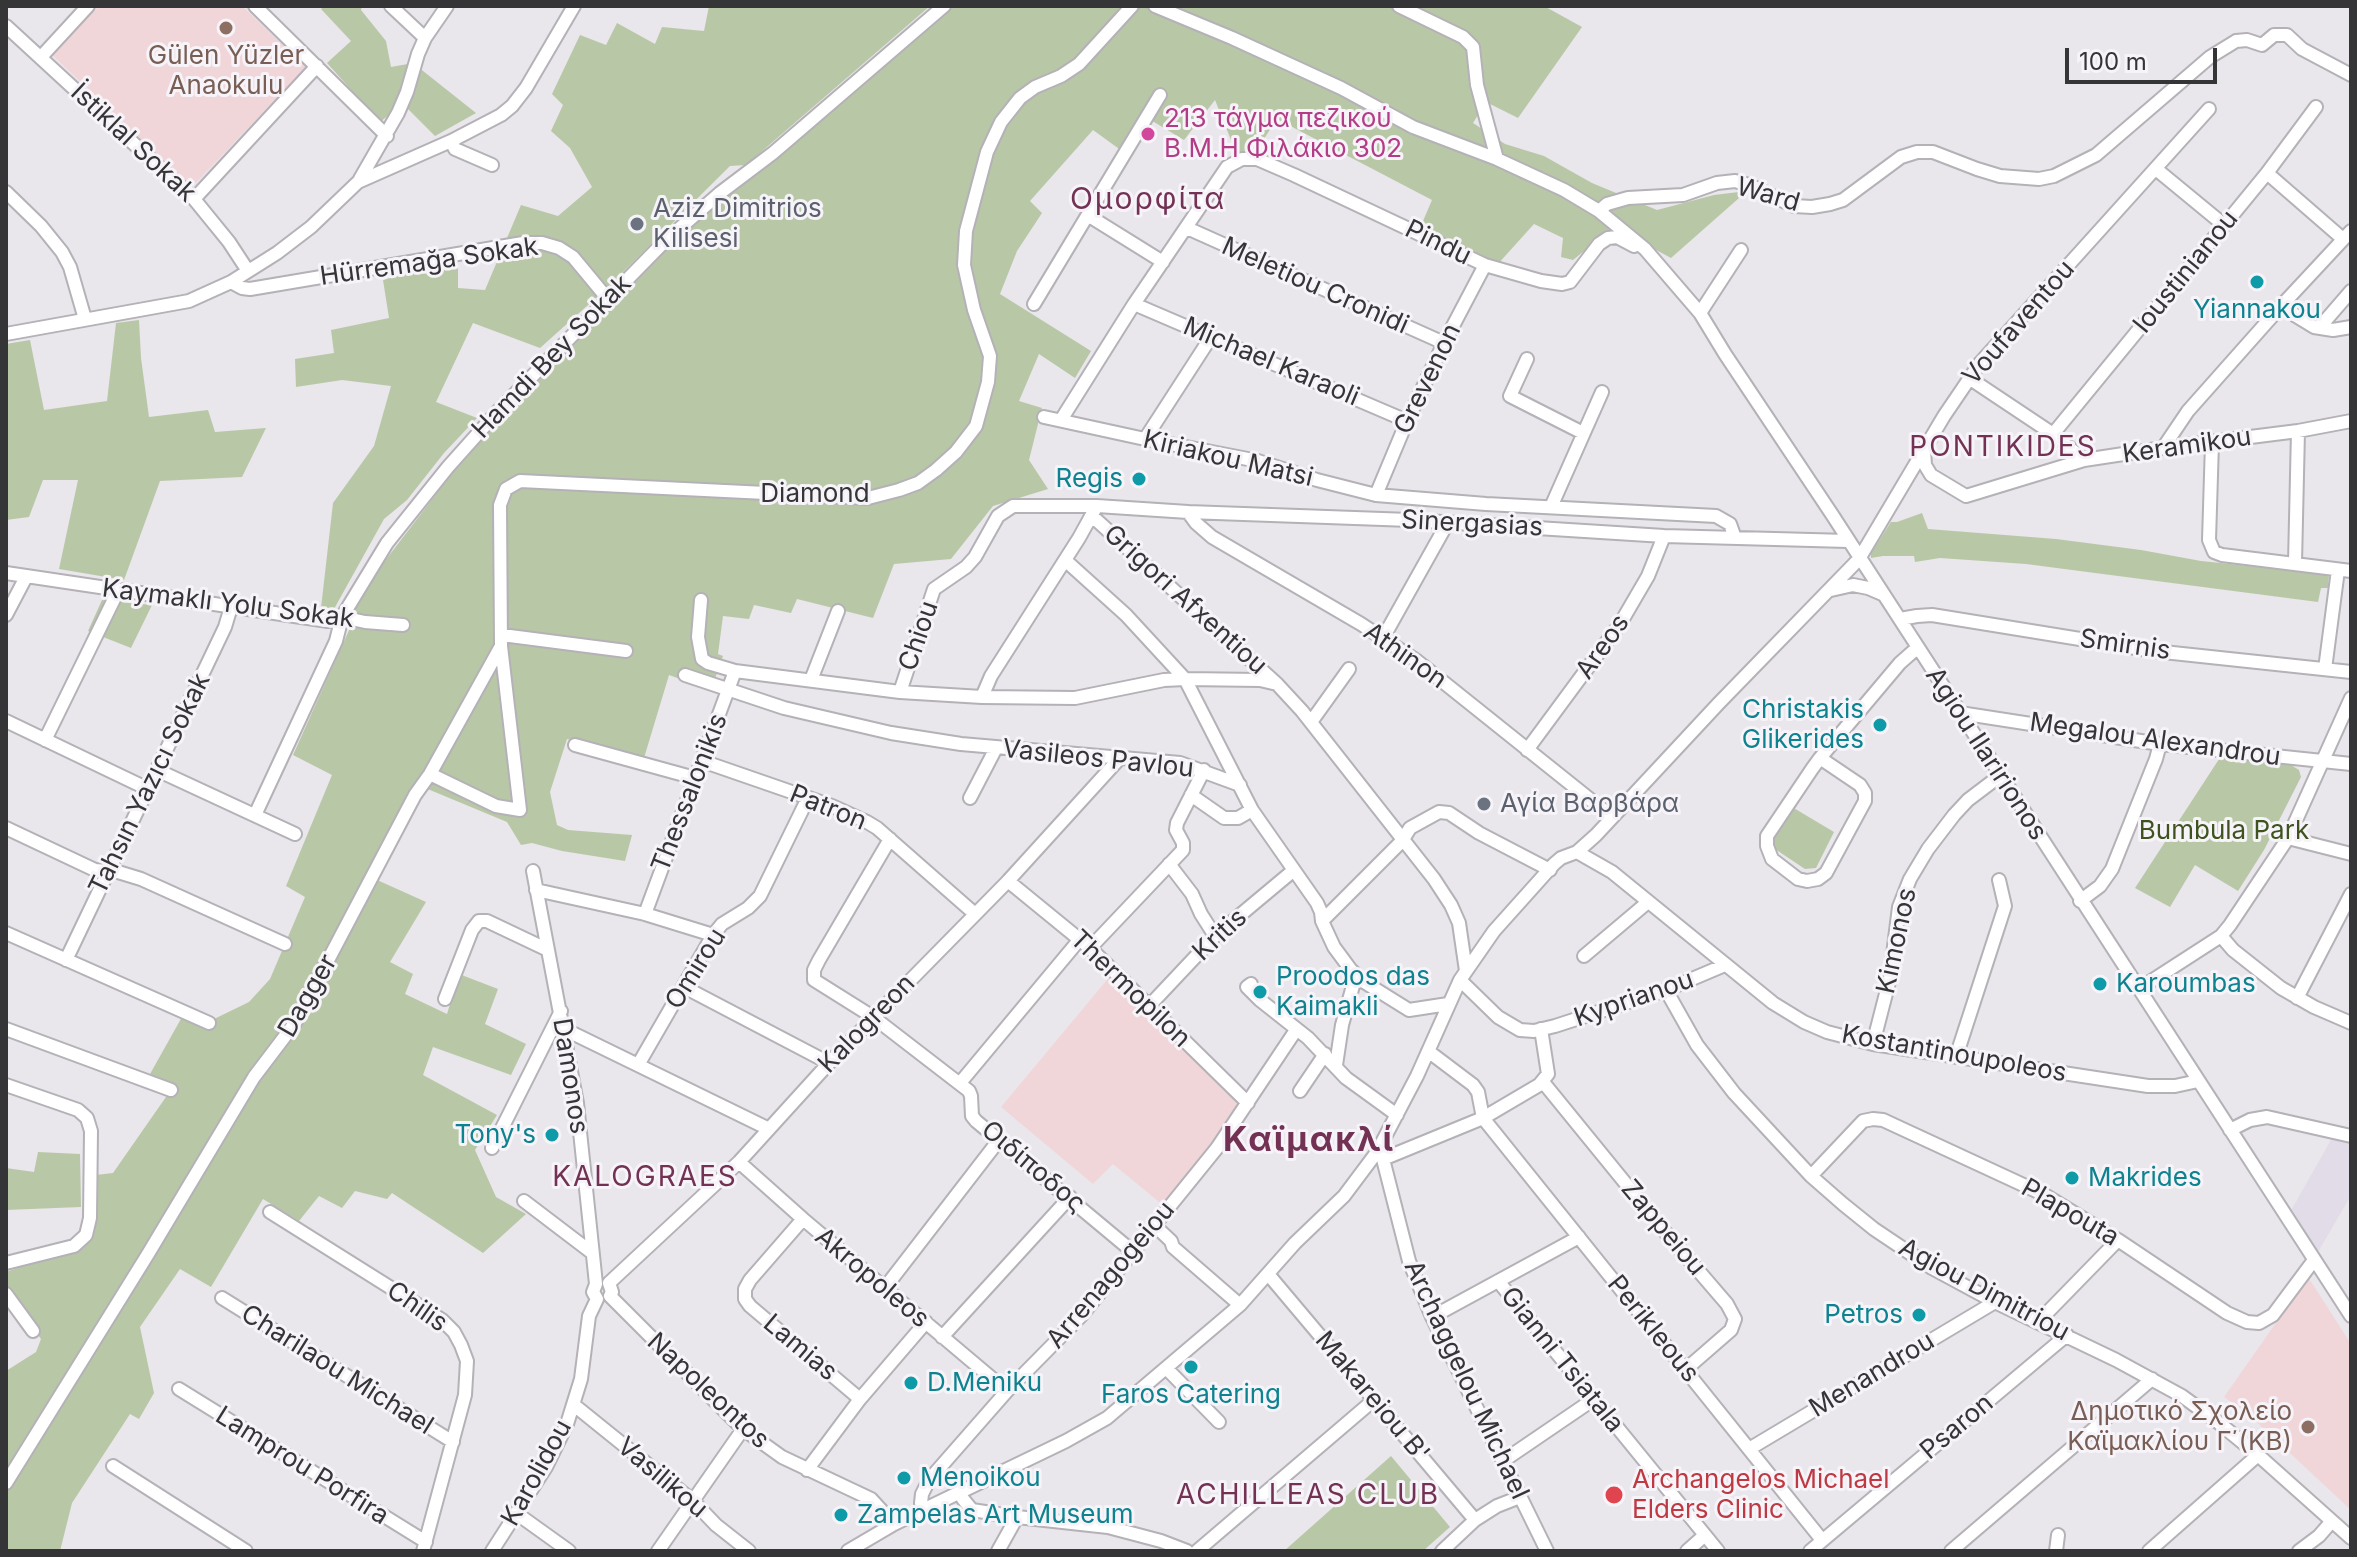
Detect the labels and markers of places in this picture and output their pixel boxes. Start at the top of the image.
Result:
marker: Gülen Yüzler Anaokulu [217,19,235,37]
place label: Gülen Yüzler Anaokulu [148,40,304,102]
place label: 213 τάγμα πεζικού B.M.H Φιλάκιο 302 [1164,103,1402,164]
marker: 213 τάγμα πεζικού B.M.H Φιλάκιο 302 [1139,125,1157,143]
place label: Aziz Dimitrios Kilisesi [653,193,822,254]
marker: Aziz Dimitrios Kilisesi [628,215,646,233]
marker: Yiannakou [2248,273,2266,291]
place label: Yiannakou [2193,294,2321,326]
place label: Regis [1056,463,1123,495]
marker: Regis [1130,470,1148,488]
place label: Christakis Glikerides [1742,694,1864,756]
marker: Christakis Glikerides [1871,716,1889,734]
place label: Αγία Βαρβάρα [1500,788,1679,820]
marker: Αγία Βαρβάρα [1475,795,1493,813]
place label: Proodos das Kaimakli [1276,961,1430,1022]
place label: Karoumbas [2116,968,2256,1000]
marker: Karoumbas [2091,975,2109,993]
marker: Proodos das Kaimakli [1251,983,1269,1001]
place label: Tony's [455,1119,536,1151]
marker: Tony's [543,1126,561,1144]
place label: Makrides [2088,1162,2202,1194]
marker: Makrides [2063,1169,2081,1187]
place label: Petros [1824,1299,1903,1331]
marker: Petros [1910,1306,1928,1324]
marker: Faros Catering [1182,1358,1200,1376]
place label: D.Meniku [927,1367,1042,1399]
marker: D.Meniku [902,1374,920,1392]
place label: Faros Catering [1101,1379,1281,1411]
place label: Δημοτικό Σχολείο Καϊμακλίου Γ΄(ΚΒ) [2067,1396,2292,1458]
marker: Δημοτικό Σχολείο Καϊμακλίου Γ΄(ΚΒ) [2299,1418,2317,1436]
place label: Menoikou [920,1462,1041,1494]
place label: Archangelos Michael Elders Clinic [1632,1464,1890,1526]
marker: Menoikou [895,1469,913,1487]
marker: Archangelos Michael Elders Clinic [1603,1484,1625,1506]
place label: Zampelas Art Museum [857,1499,1134,1531]
marker: Zampelas Art Museum [832,1506,850,1524]

